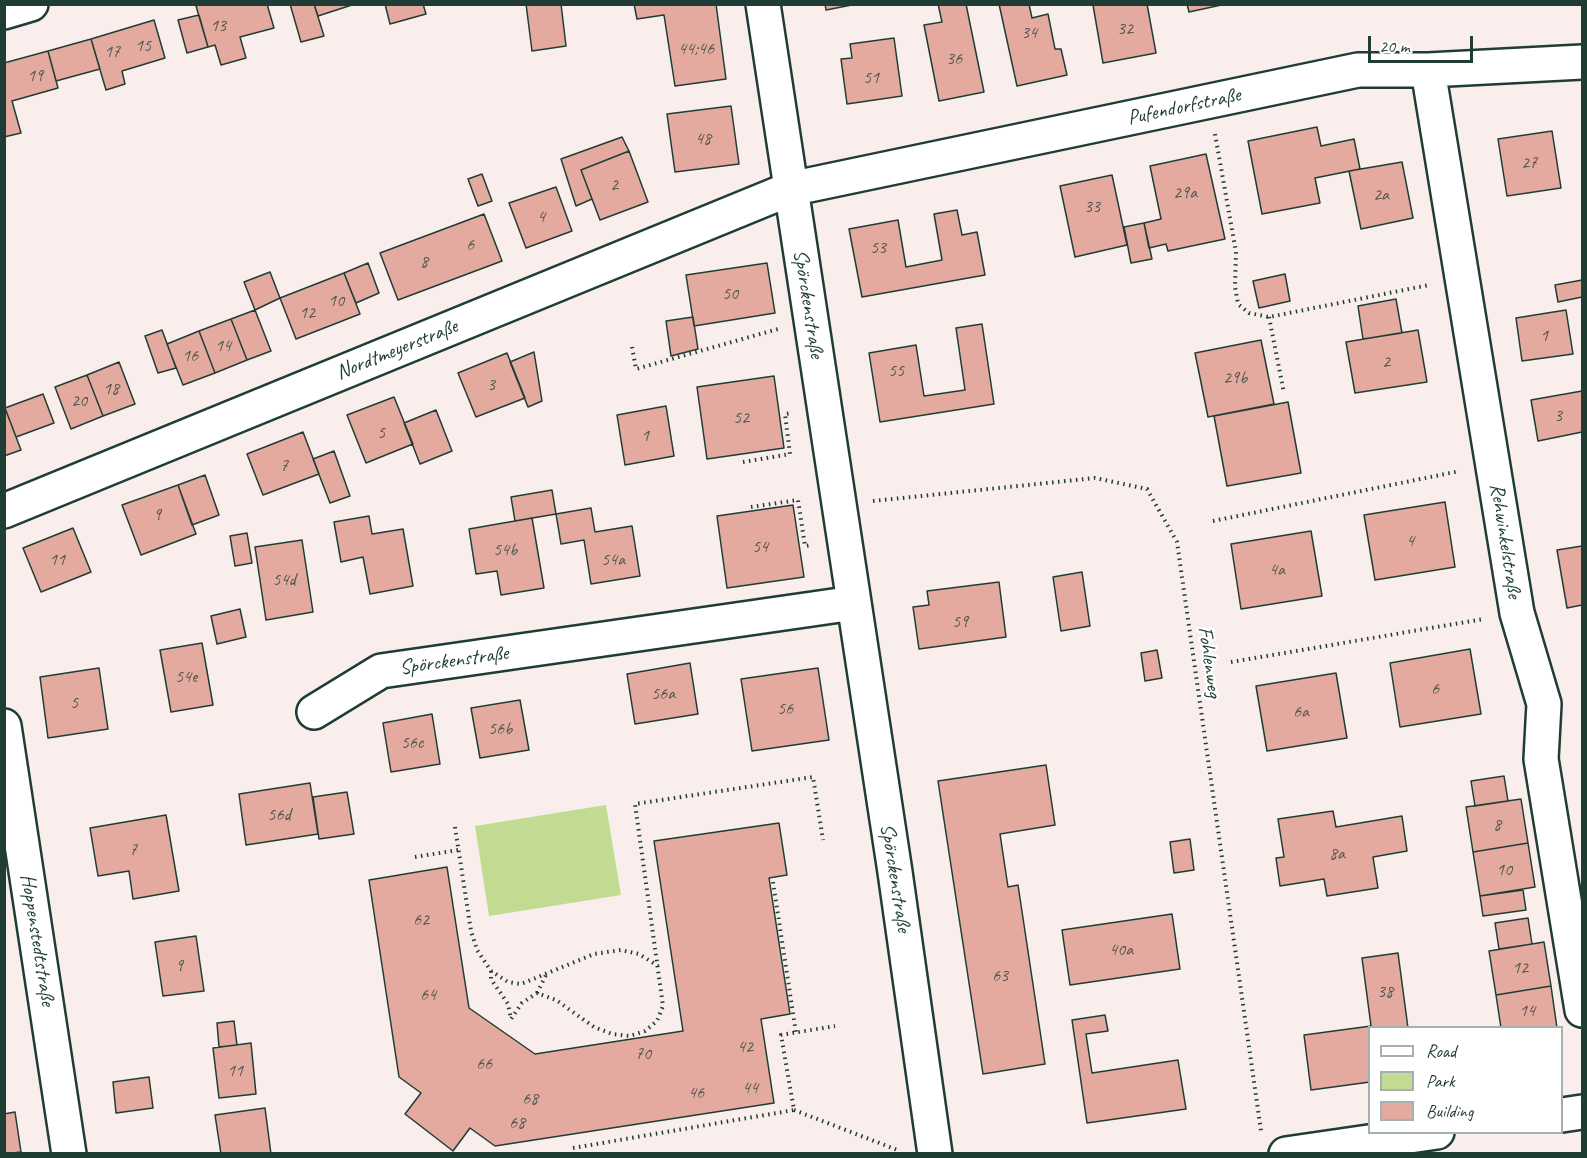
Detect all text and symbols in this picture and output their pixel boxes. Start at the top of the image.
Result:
house number: 13 [210,15,226,37]
house number: 32 [1117,18,1133,40]
house number: 34 [1021,22,1037,44]
scale bar [1371,24,1476,62]
house number: 15 [135,35,151,57]
text: 20 m [1379,35,1410,57]
house number: 44;46 [678,38,714,60]
house number: 17 [104,41,120,63]
house number: 36 [946,48,962,70]
house number: 19 [27,65,43,87]
house number: 51 [863,67,879,89]
street label: Pufendorfstraße [1125,83,1243,131]
house number: 48 [695,128,711,150]
house number: 27 [1521,152,1537,174]
house number: 2 [610,174,618,196]
house number: 29a [1173,182,1197,204]
house number: 2a [1373,184,1389,206]
house number: 33 [1084,196,1100,218]
house number: 4 [537,206,545,228]
house number: 6 [466,234,474,256]
house number: 53 [870,237,886,259]
street label: Spörckenstraße [787,248,829,360]
house number: 8 [420,251,428,273]
house number: 50 [722,283,738,305]
house number: 10 [328,290,344,312]
house number: 12 [299,302,315,324]
street label: Nordtmeyerstraße [333,314,461,386]
house number: 1 [1540,325,1548,347]
house number: 14 [215,335,231,357]
house number: 16 [182,345,198,367]
house number: 2 [1382,351,1390,373]
house number: 55 [888,360,904,382]
house number: 29b [1223,367,1247,389]
house number: 3 [487,374,495,396]
house number: 18 [103,378,119,400]
house number: 20 [71,390,87,412]
house number: 3 [1554,405,1562,427]
house number: 52 [733,407,749,429]
house number: 5 [377,422,385,444]
house number: 1 [641,425,649,447]
house number: 7 [280,455,288,477]
street label: Rehwinkelstraße [1483,482,1527,600]
house number: 9 [153,504,161,526]
house number: 4 [1406,530,1414,552]
house number: 54 [752,536,768,558]
house number: 54b [493,539,517,561]
house number: 11 [49,549,65,571]
house number: 54a [601,549,625,571]
house number: 4a [1269,559,1285,581]
house number: 54d [272,569,296,591]
house number: 59 [952,611,968,633]
street label: Fohlenweg [1192,625,1226,699]
street label: Spörckenstraße [398,641,510,681]
house number: 54e [175,666,197,688]
house number: 6 [1431,678,1439,700]
house number: 56a [651,683,675,705]
house number: 5 [70,692,78,714]
house number: 56 [777,698,793,720]
house number: 6a [1293,701,1309,723]
house number: 56b [488,718,512,740]
house number: 56c [401,732,423,754]
house number: 56d [267,804,291,826]
house number: 8 [1493,814,1501,836]
street label: Spörckenstraße [874,822,916,934]
house number: 7 [129,839,137,861]
house number: 8a [1329,843,1345,865]
house number: 10 [1496,859,1512,881]
street label: Hoppenstedtstraße [14,872,60,1008]
house number: 62 [413,909,429,931]
house number: 40a [1109,939,1133,961]
house number: 9 [175,955,183,977]
house number: 12 [1512,957,1528,979]
house number: 63 [992,965,1008,987]
house number: 38 [1377,981,1393,1003]
house number: 64 [420,984,436,1006]
house number: 14 [1519,1000,1535,1022]
legend [1368,1026,1563,1134]
house number: 42 [737,1036,753,1058]
text: Road [1426,1040,1456,1062]
house number: 70 [635,1043,651,1065]
house number: 66 [476,1053,492,1075]
house number: 11 [227,1060,243,1082]
text: Park [1426,1070,1455,1092]
house number: 44 [742,1077,758,1099]
house number: 46 [688,1082,704,1104]
house number: 68 [522,1088,538,1110]
text: Building [1426,1100,1473,1122]
house number: 68 [509,1112,525,1134]

